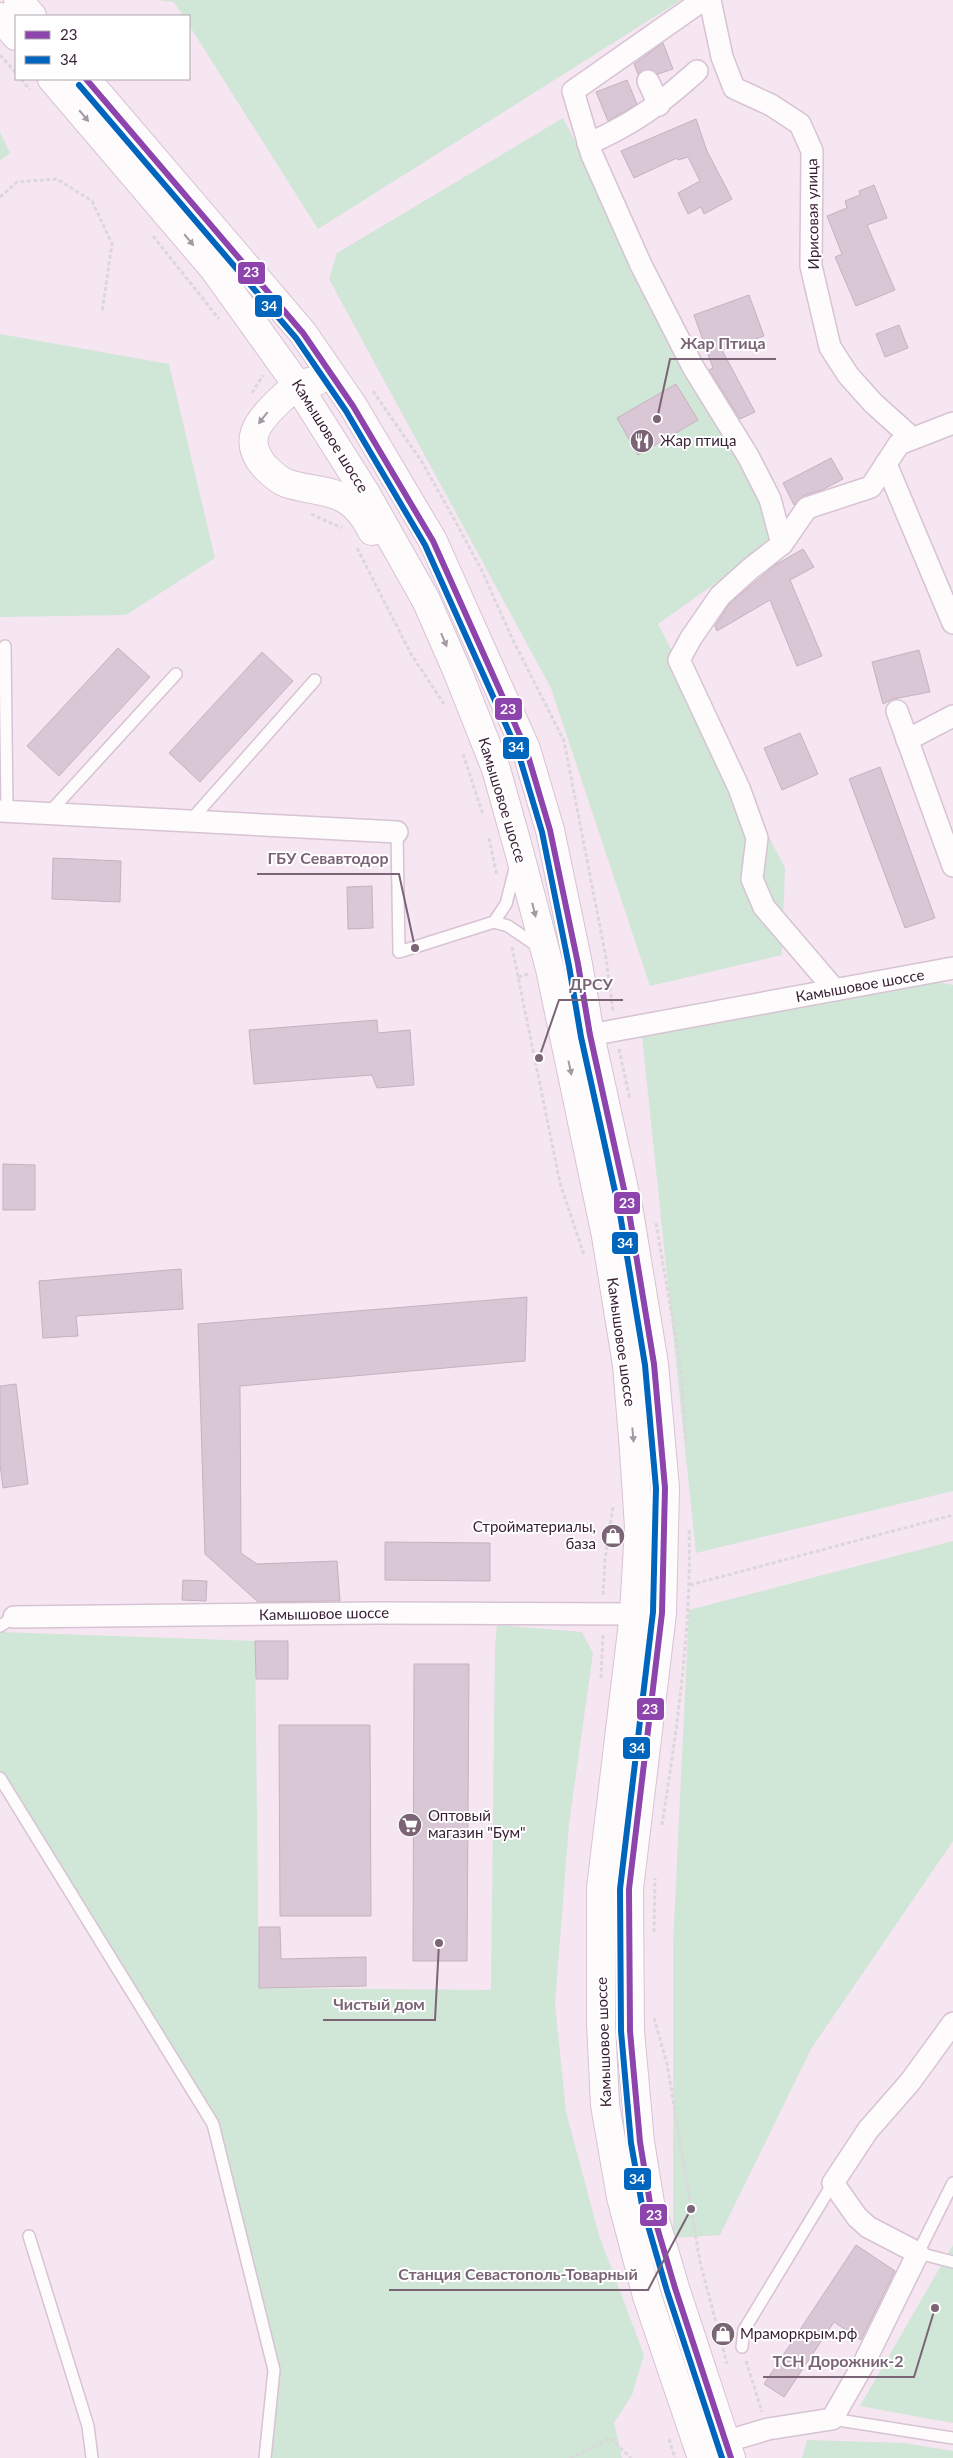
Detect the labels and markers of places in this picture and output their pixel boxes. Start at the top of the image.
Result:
callout: Жар Птица [670,328,776,359]
restaurant icon: Жар птица [629,428,655,454]
place label: Жар птица [660,431,736,449]
callout: ГБУ Севавтодор [257,843,399,874]
callout: ДРСУ [559,969,623,1000]
place label: Стройматериалы, база [473,1517,596,1552]
shop icon: Стройматериалы, база [600,1523,626,1549]
place label: Оптовый магазин "Бум" [428,1806,526,1841]
supermarket icon: Оптовый магазин "Бум" [397,1812,423,1838]
callout: Чистый дом [323,1989,435,2020]
callout: Станция Севастополь-Товарный [389,2259,648,2290]
shop icon: Мраморкрым.рф [710,2321,736,2347]
place label: Мраморкрым.рф [740,2324,857,2342]
callout: ТСН Дорожник-2 [763,2346,914,2377]

